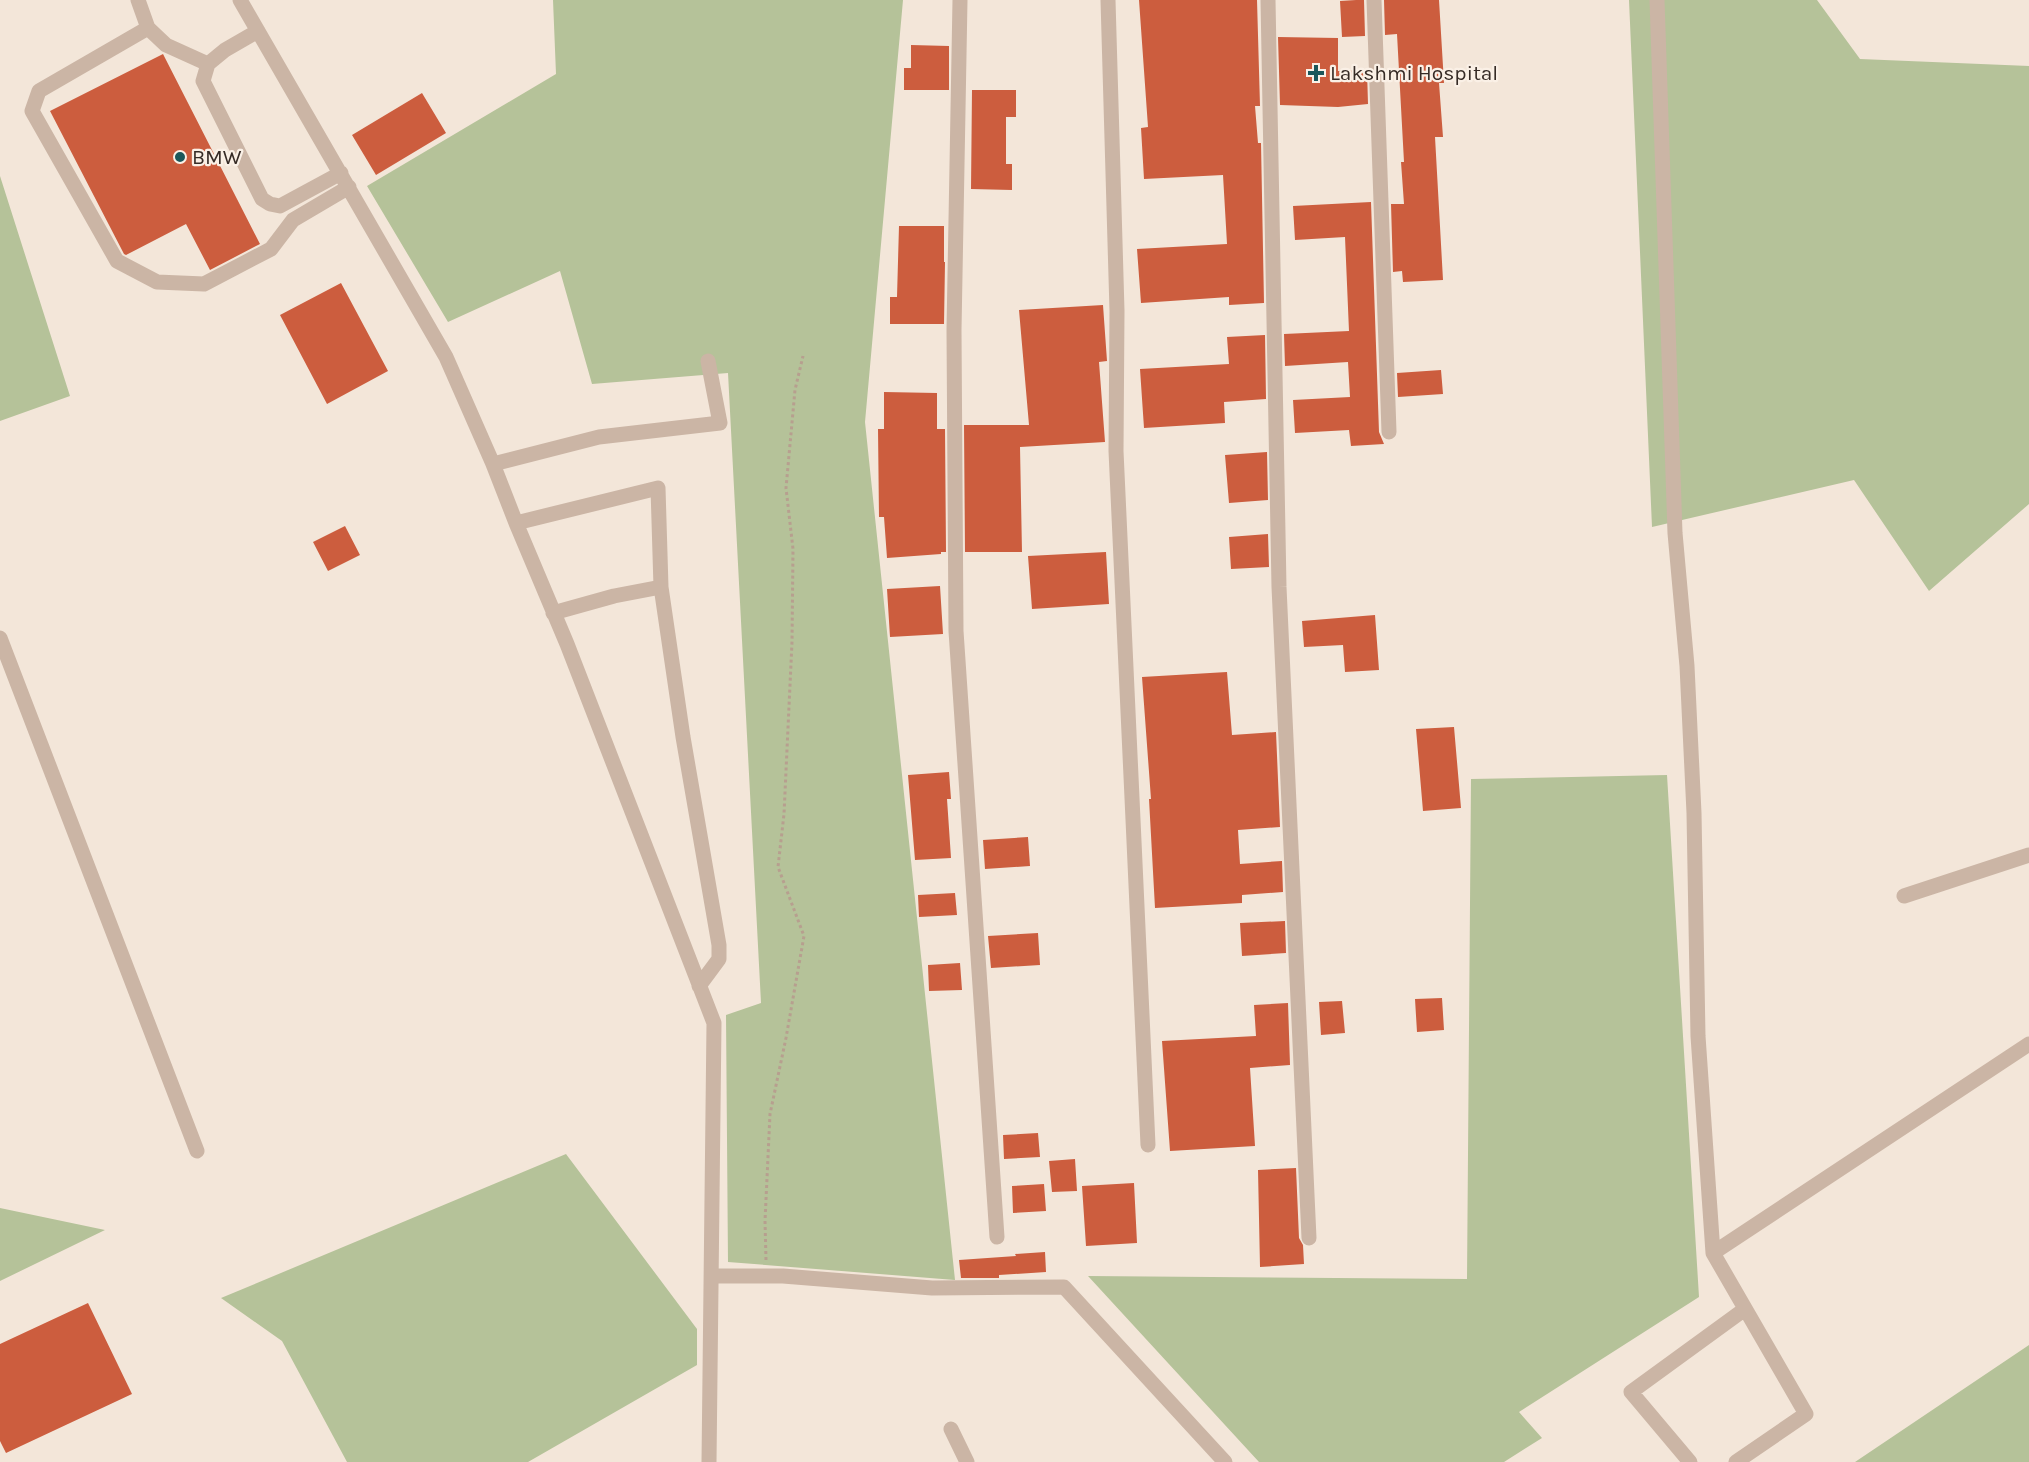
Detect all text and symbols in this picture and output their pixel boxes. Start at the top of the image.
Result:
place label: Lakshmi Hospital [1330,61,1498,85]
marker: Lakshmi Hospital [1307,64,1325,82]
place label: BMW [192,145,242,169]
marker: BMW [173,150,187,164]

